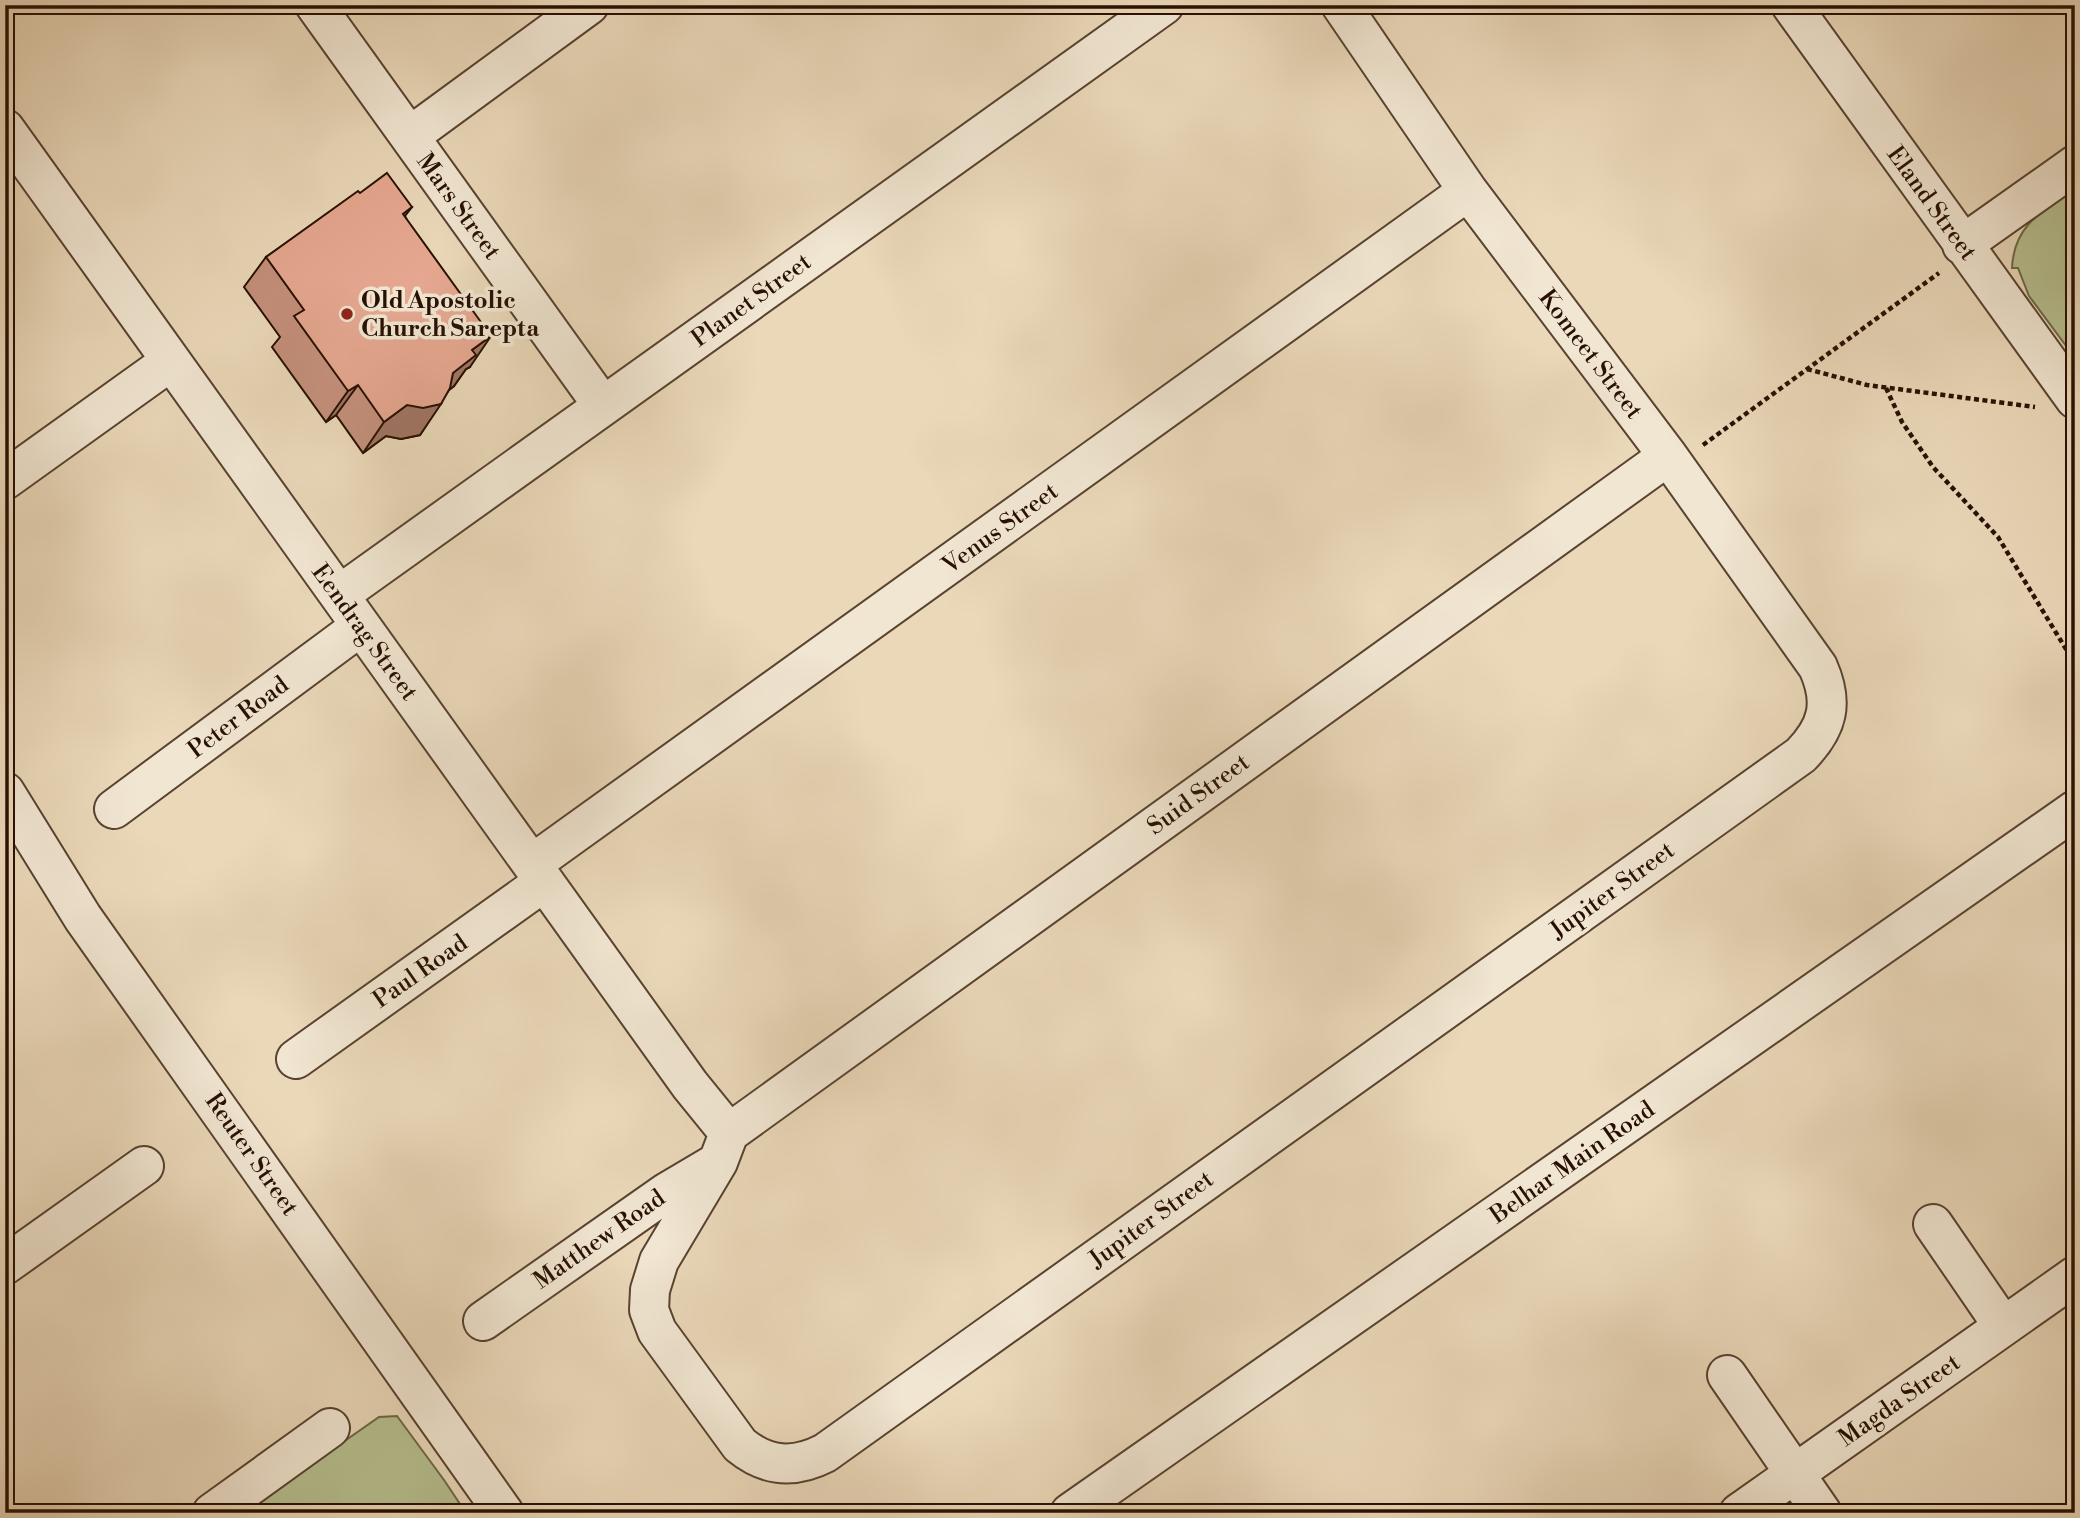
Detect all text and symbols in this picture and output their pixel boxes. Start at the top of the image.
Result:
street label: Eland Street [1880,141,1983,267]
street label: Mars Street [410,147,507,266]
street label: Planet Street [686,247,818,354]
street label: Komeet Street [1532,284,1649,426]
place label: Old Apostolic Church Sarepta [361,286,540,344]
marker: Old Apostolic Church Sarepta [339,306,355,322]
street label: Venus Street [936,476,1065,581]
street label: Eendrag Street [305,558,424,707]
street label: Peter Road [182,670,295,765]
street label: Suid Street [1142,747,1256,842]
street label: Jupiter Street [1544,835,1681,947]
street label: Paul Road [367,928,474,1015]
street label: Reuter Street [198,1087,305,1222]
street label: Belhar Main Road [1484,1095,1661,1231]
street label: Jupiter Street [1083,1164,1220,1276]
street label: Matthew Road [528,1183,672,1296]
street label: Magda Street [1833,1348,1967,1454]

